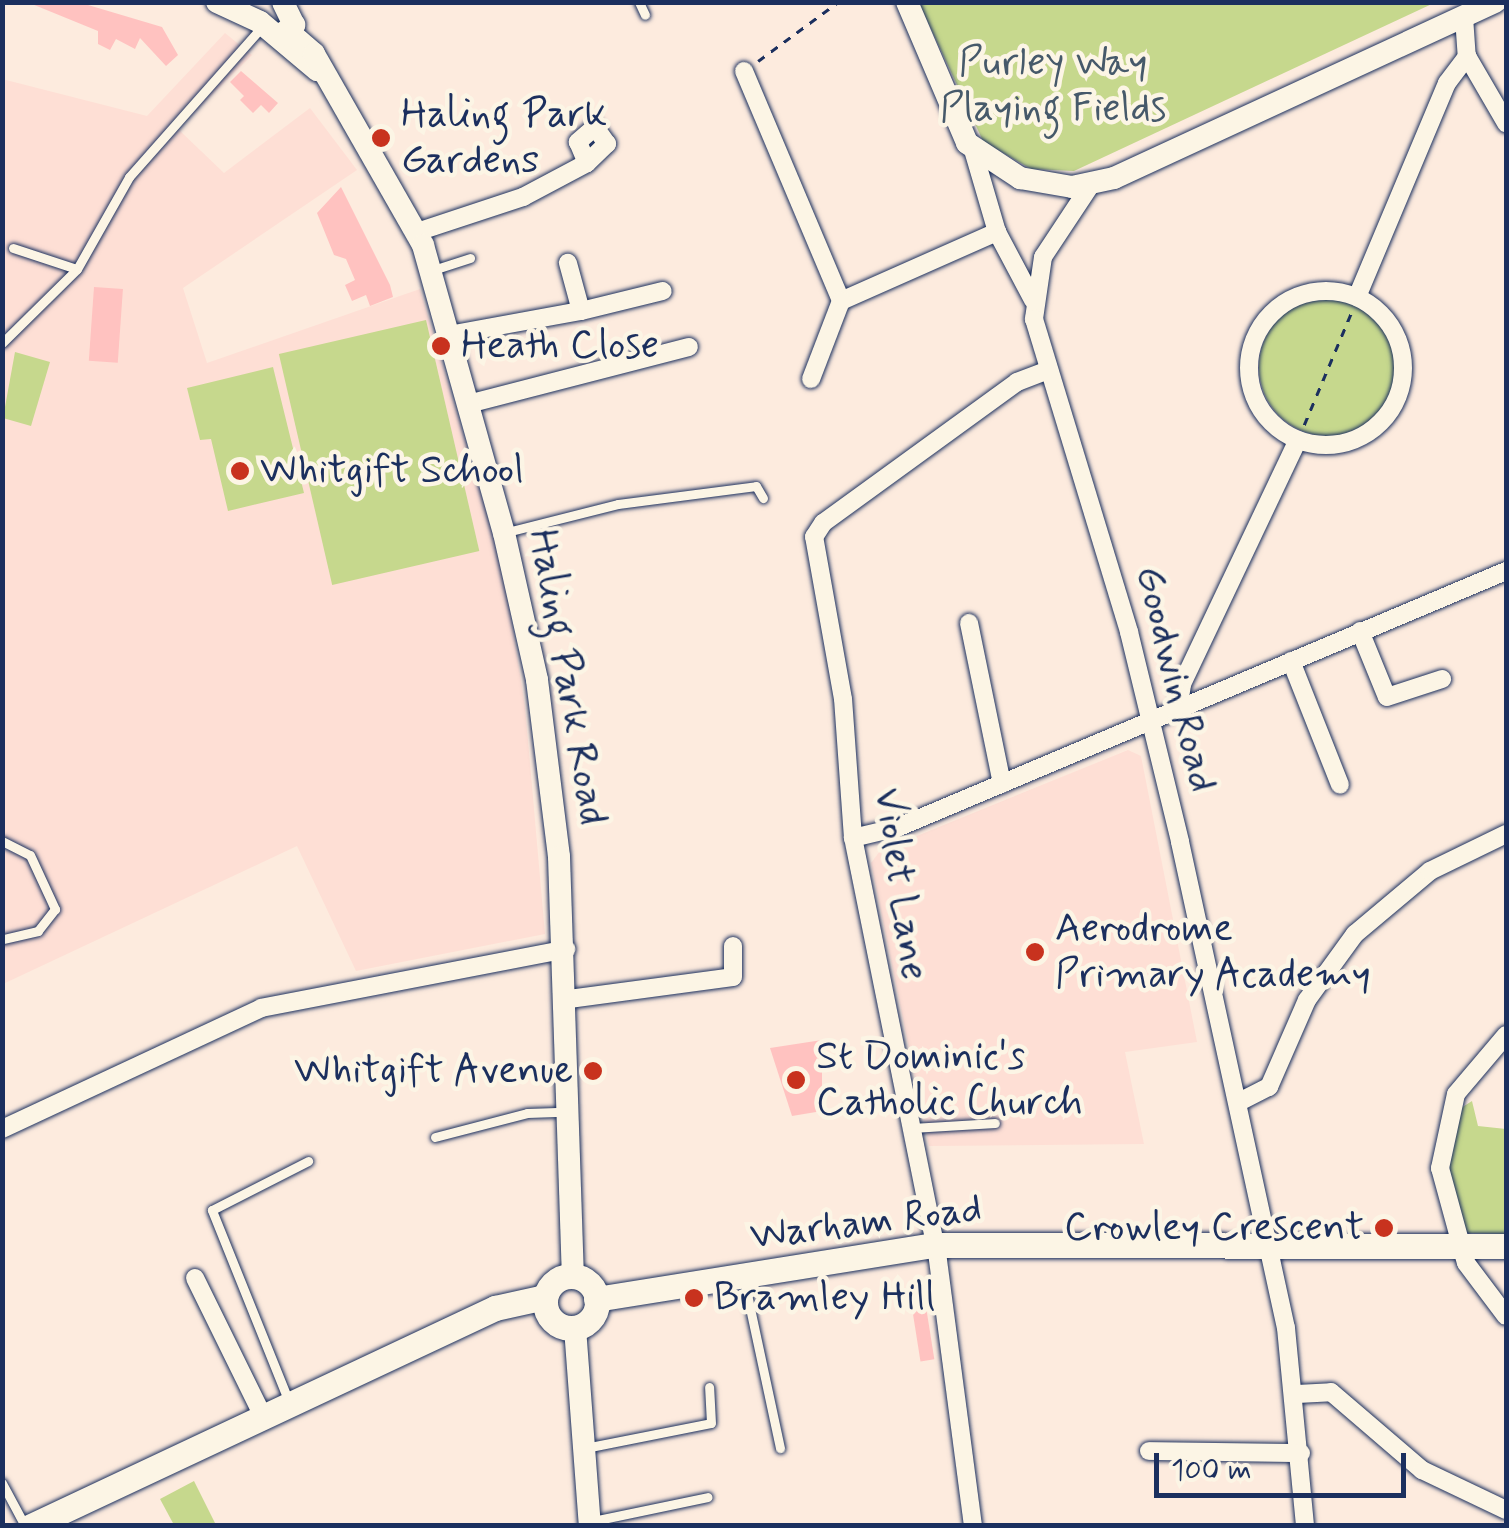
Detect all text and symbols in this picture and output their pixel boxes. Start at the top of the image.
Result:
park label: Purley Way Playing Fields [939,39,1167,133]
place label: Haling Park Gardens [401,91,600,185]
marker: Haling Park Gardens [370,127,392,149]
place label: Heath Close [461,322,659,370]
marker: Heath Close [430,335,452,357]
place label: Whitgift School [260,447,524,495]
marker: Whitgift School [229,460,251,482]
street label: Haling Park Road [518,530,616,824]
street label: Goodwin Road [1124,561,1226,797]
street label: Violet Lane [863,785,937,983]
place label: Aerodrome Primary Academy [1055,905,1378,999]
marker: Aerodrome Primary Academy [1024,941,1046,963]
place label: St Dominic's Catholic Church [816,1033,1093,1127]
place label: Whitgift Avenue [287,1047,573,1095]
marker: Whitgift Avenue [582,1060,604,1082]
marker: St Dominic's Catholic Church [785,1069,807,1091]
street label: Warham Road [747,1185,985,1261]
place label: Crowley Crescent [1064,1204,1364,1252]
marker: Crowley Crescent [1373,1217,1395,1239]
place label: Bramley Hill [714,1274,933,1322]
marker: Bramley Hill [683,1287,705,1309]
scale bar [1159,1433,1412,1495]
text: 100 m [1171,1451,1252,1490]

